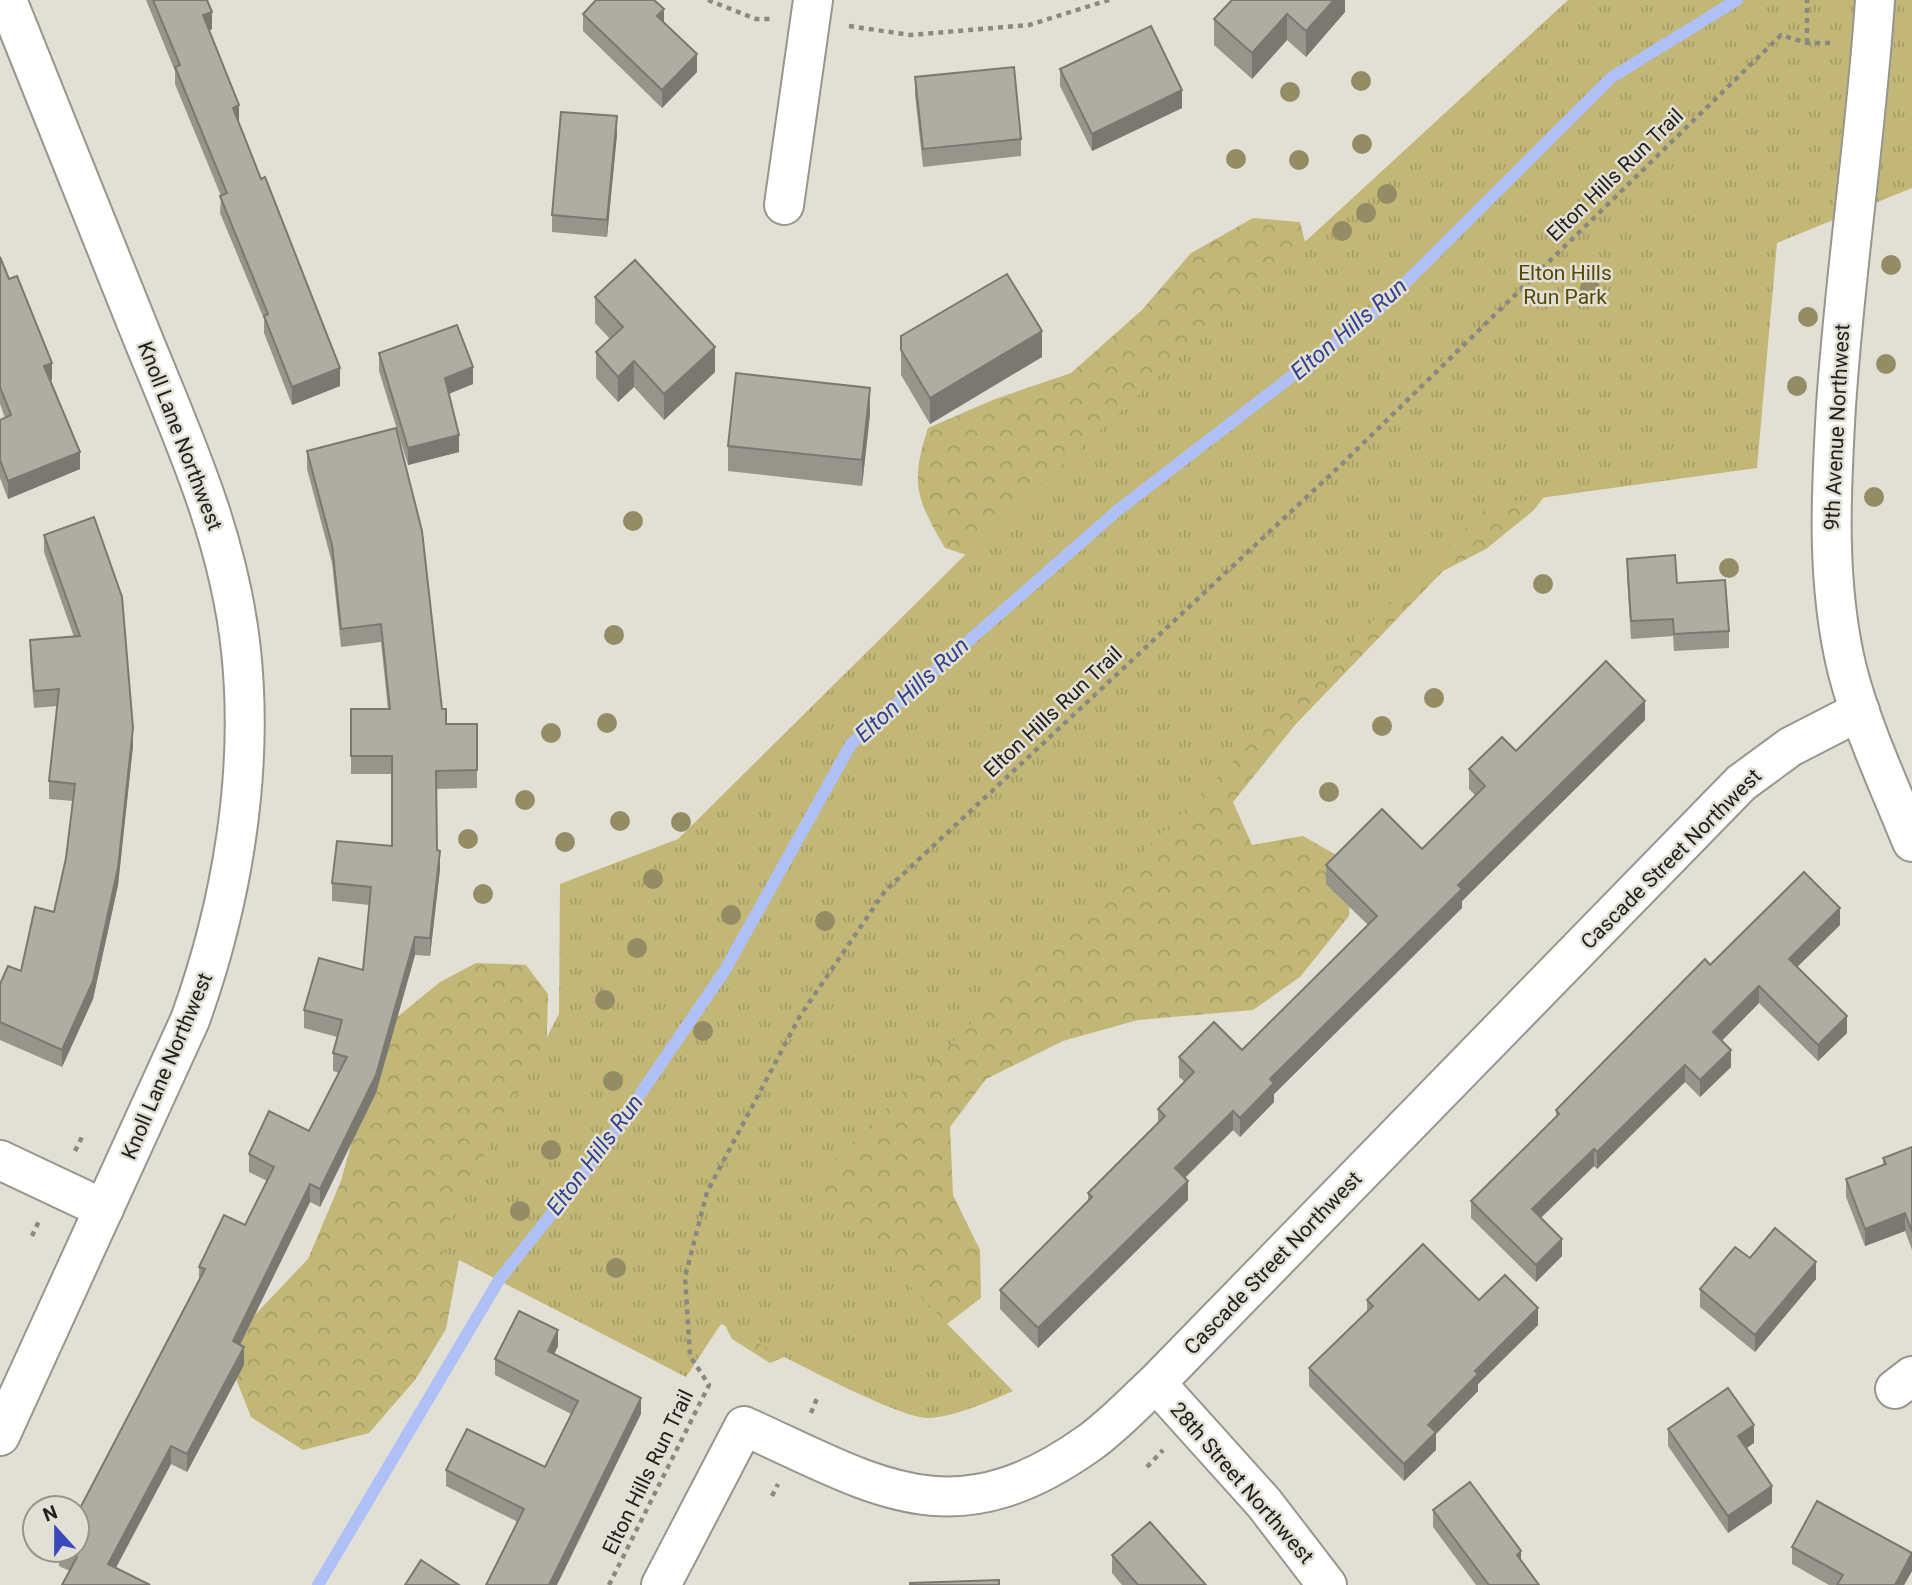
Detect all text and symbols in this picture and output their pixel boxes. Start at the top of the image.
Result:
street label: Elton Hills Run Trail [1542,104,1688,246]
park label: Elton Hills Run Park [1518,261,1612,309]
water label: Elton Hills Run [1285,273,1413,385]
street label: 9th Avenue Northwest [1820,323,1854,531]
street label: Knoll Lane Northwest [133,338,227,534]
water label: Elton Hills Run [850,632,974,748]
street label: Elton Hills Run Trail [979,642,1127,782]
street label: Cascade Street Northwest [1576,764,1766,954]
street label: Knoll Lane Northwest [117,969,217,1163]
water label: Elton Hills Run [541,1090,649,1220]
street label: Cascade Street Northwest [1179,1167,1367,1359]
street label: Elton Hills Run Trail [598,1386,698,1558]
street label: 28th Street Northwest [1166,1398,1319,1569]
north arrow [21,1494,91,1564]
text: N [40,1500,60,1527]

